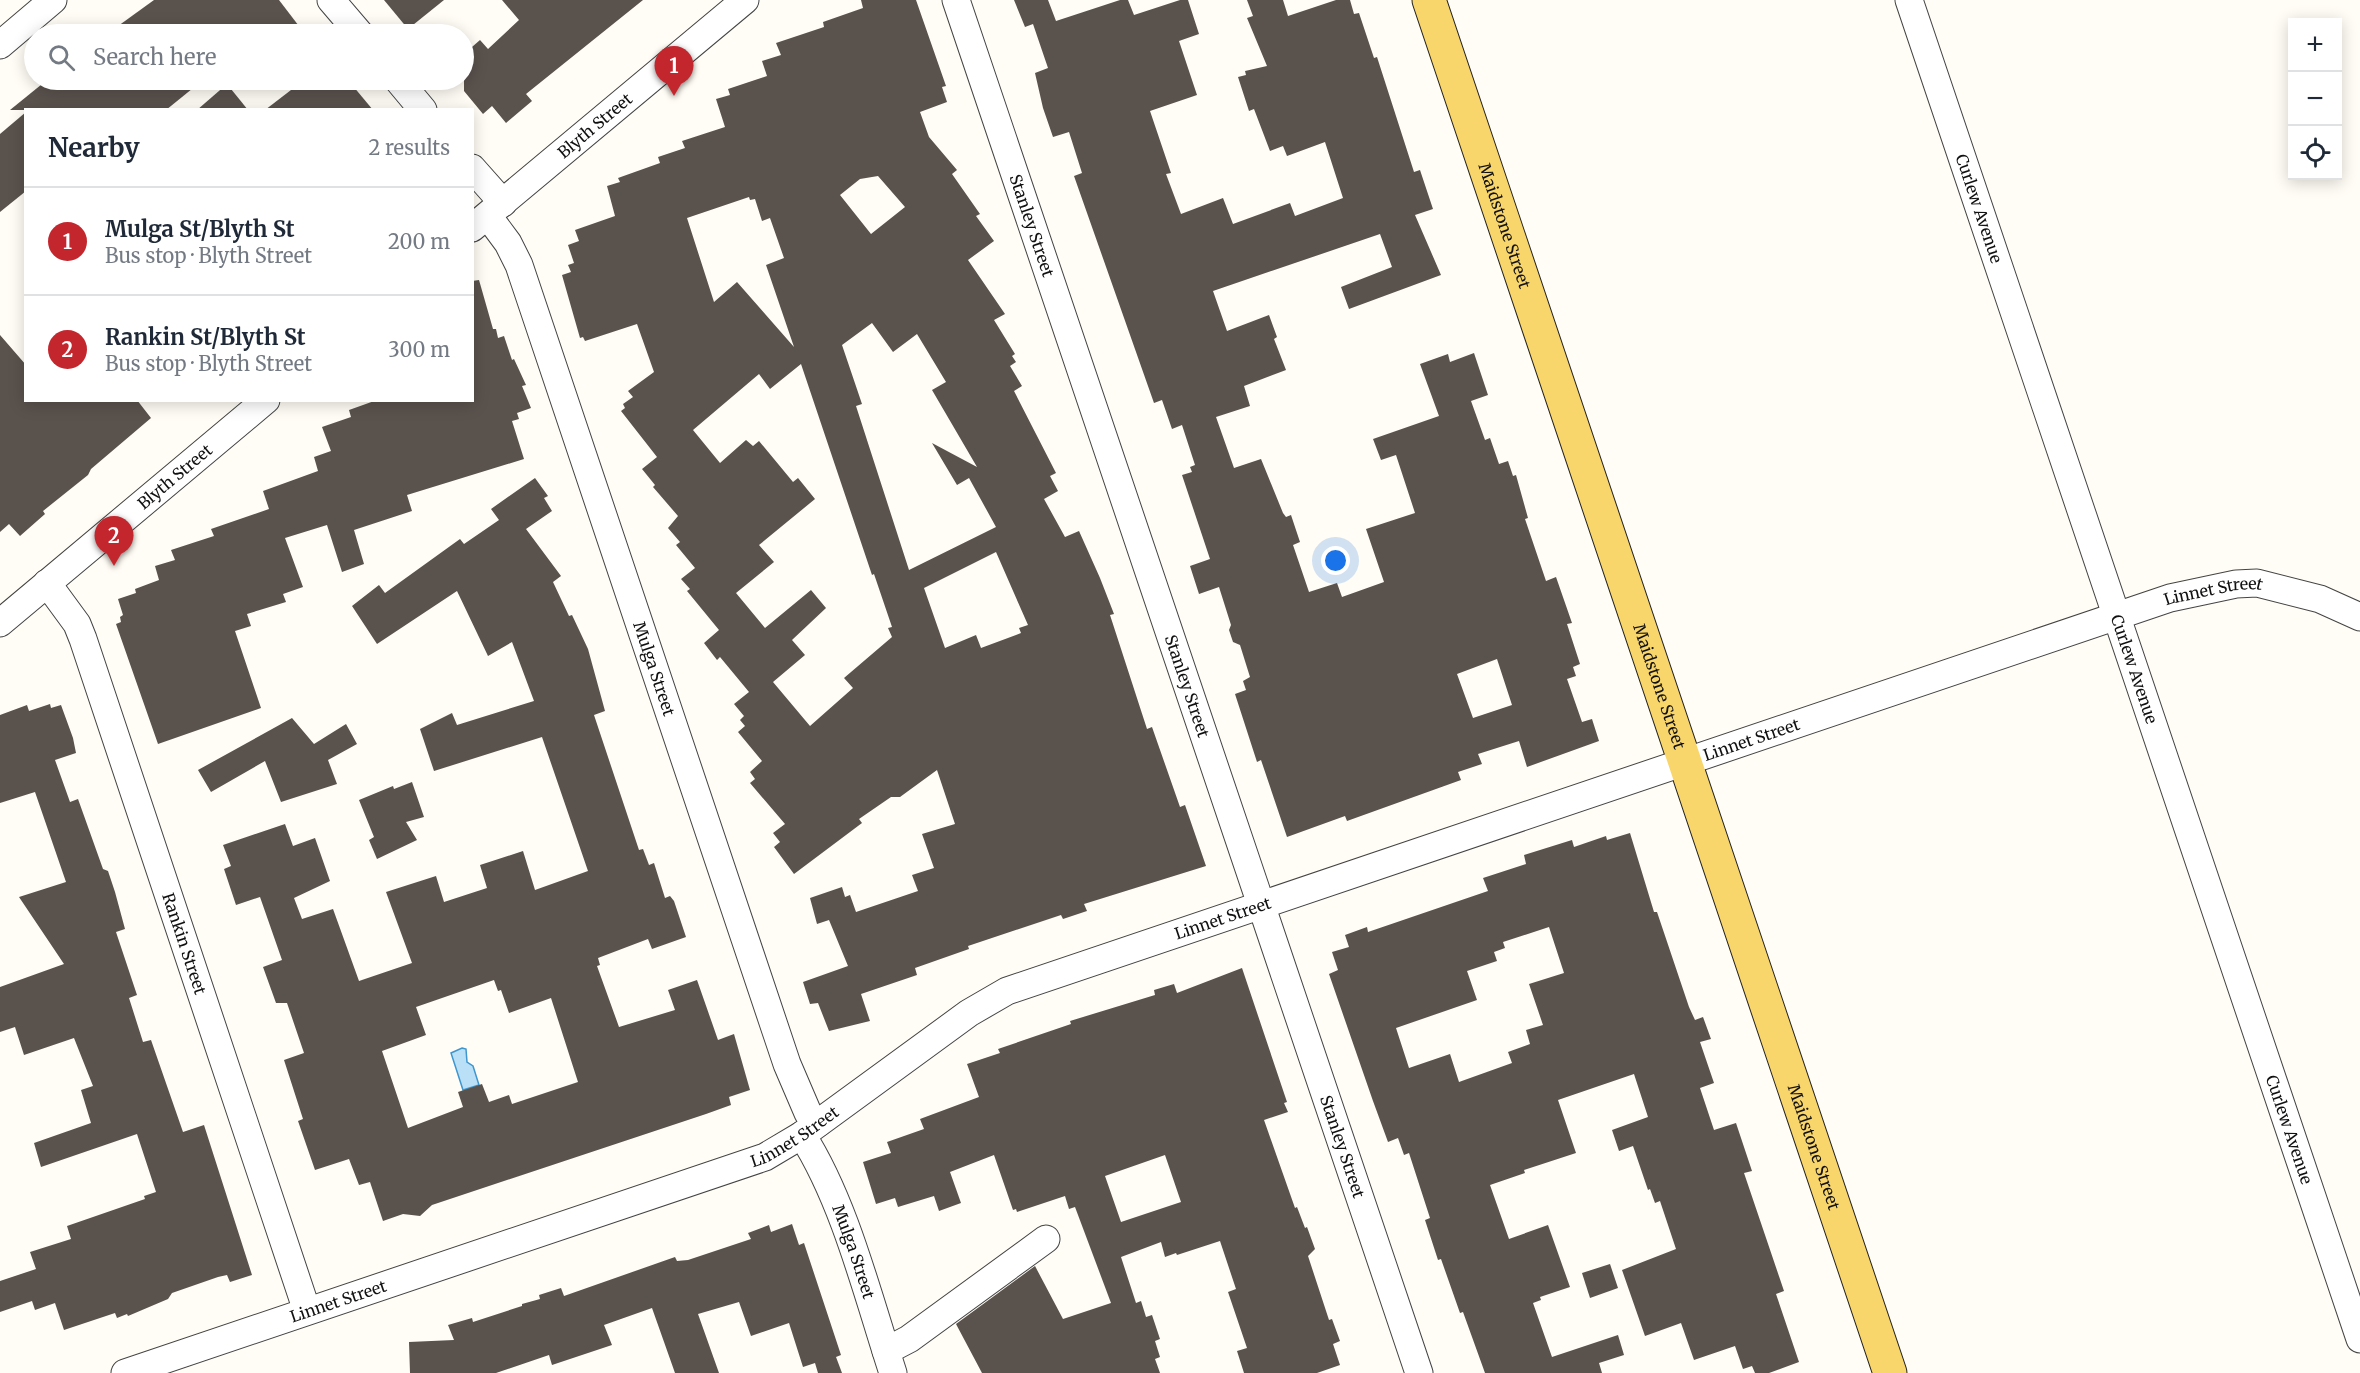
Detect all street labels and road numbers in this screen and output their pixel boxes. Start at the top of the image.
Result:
street label: Blyth Street [553,88,637,162]
street label: Curlew Avenue [1952,151,2007,266]
street label: Maidstone Street [1474,160,1535,292]
street label: Stanley Street [1005,172,1059,280]
street label: Blyth Street [133,439,217,513]
street label: Linnet Street [2161,573,2266,609]
street label: Curlew Avenue [2107,612,2162,726]
street label: Mulga Street [629,619,680,719]
street label: Maidstone Street [1629,621,1690,752]
street label: Stanley Street [1161,632,1214,741]
street label: Linnet Street [1701,714,1803,765]
street label: Rankin Street [158,890,211,998]
street label: Linnet Street [1172,892,1274,944]
street label: Curlew Avenue [2262,1072,2317,1187]
street label: Maidstone Street [1784,1082,1845,1213]
street label: Stanley Street [1316,1093,1369,1201]
street label: Linnet Street [748,1101,843,1171]
street label: Mulga Street [828,1202,879,1302]
street label: Linnet Street [287,1275,390,1327]

